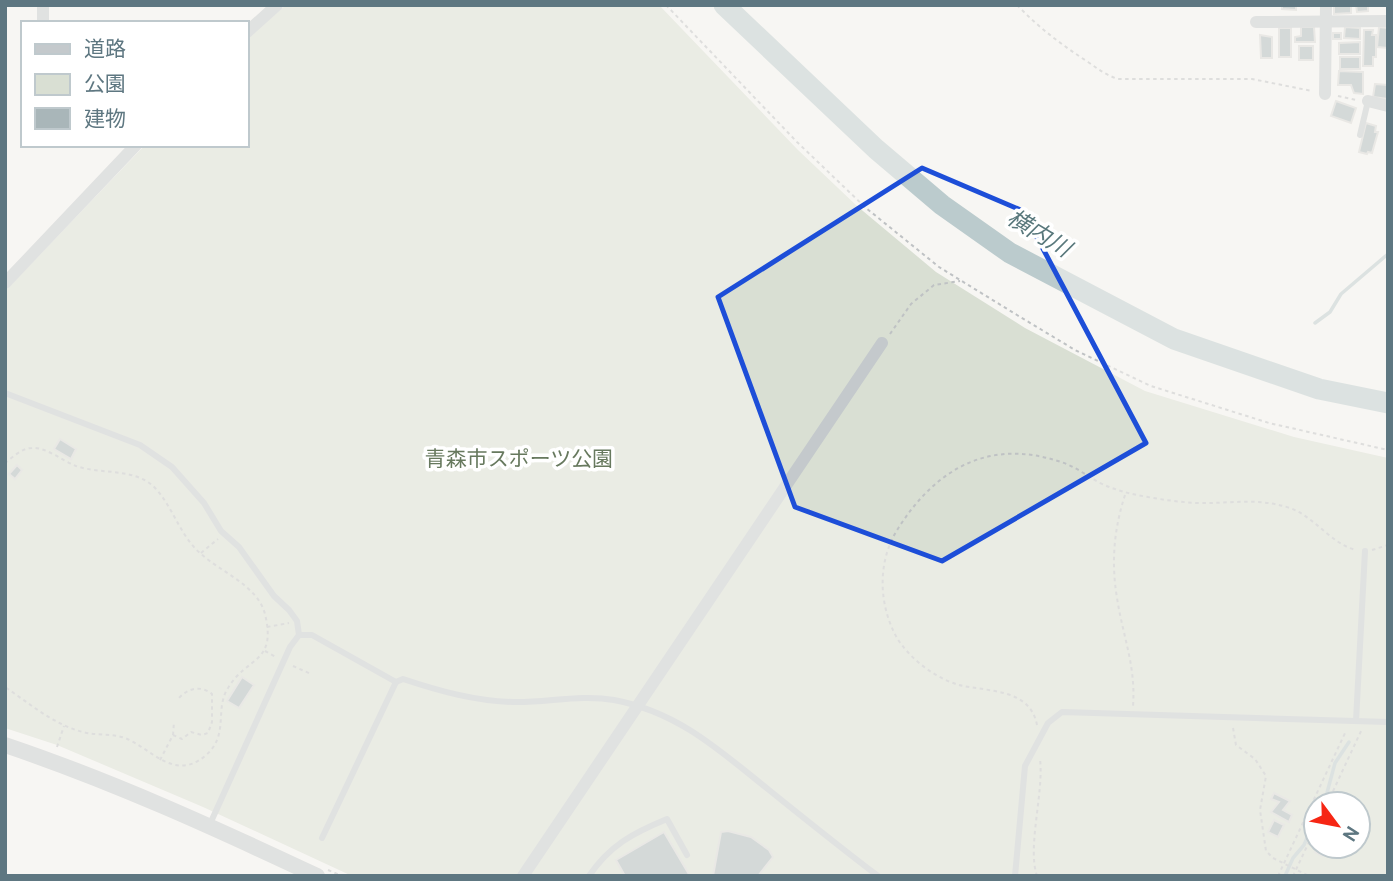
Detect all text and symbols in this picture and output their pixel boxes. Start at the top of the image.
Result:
legend [21,21,248,147]
text: 道路 [84,37,126,64]
text: 公園 [84,72,126,99]
text: 建物 [84,107,126,134]
water label: 横内川 [1001,205,1078,267]
park label: 青森市スポーツ公園 [425,447,613,474]
north arrow [1302,790,1372,860]
text: N [1336,821,1364,845]

